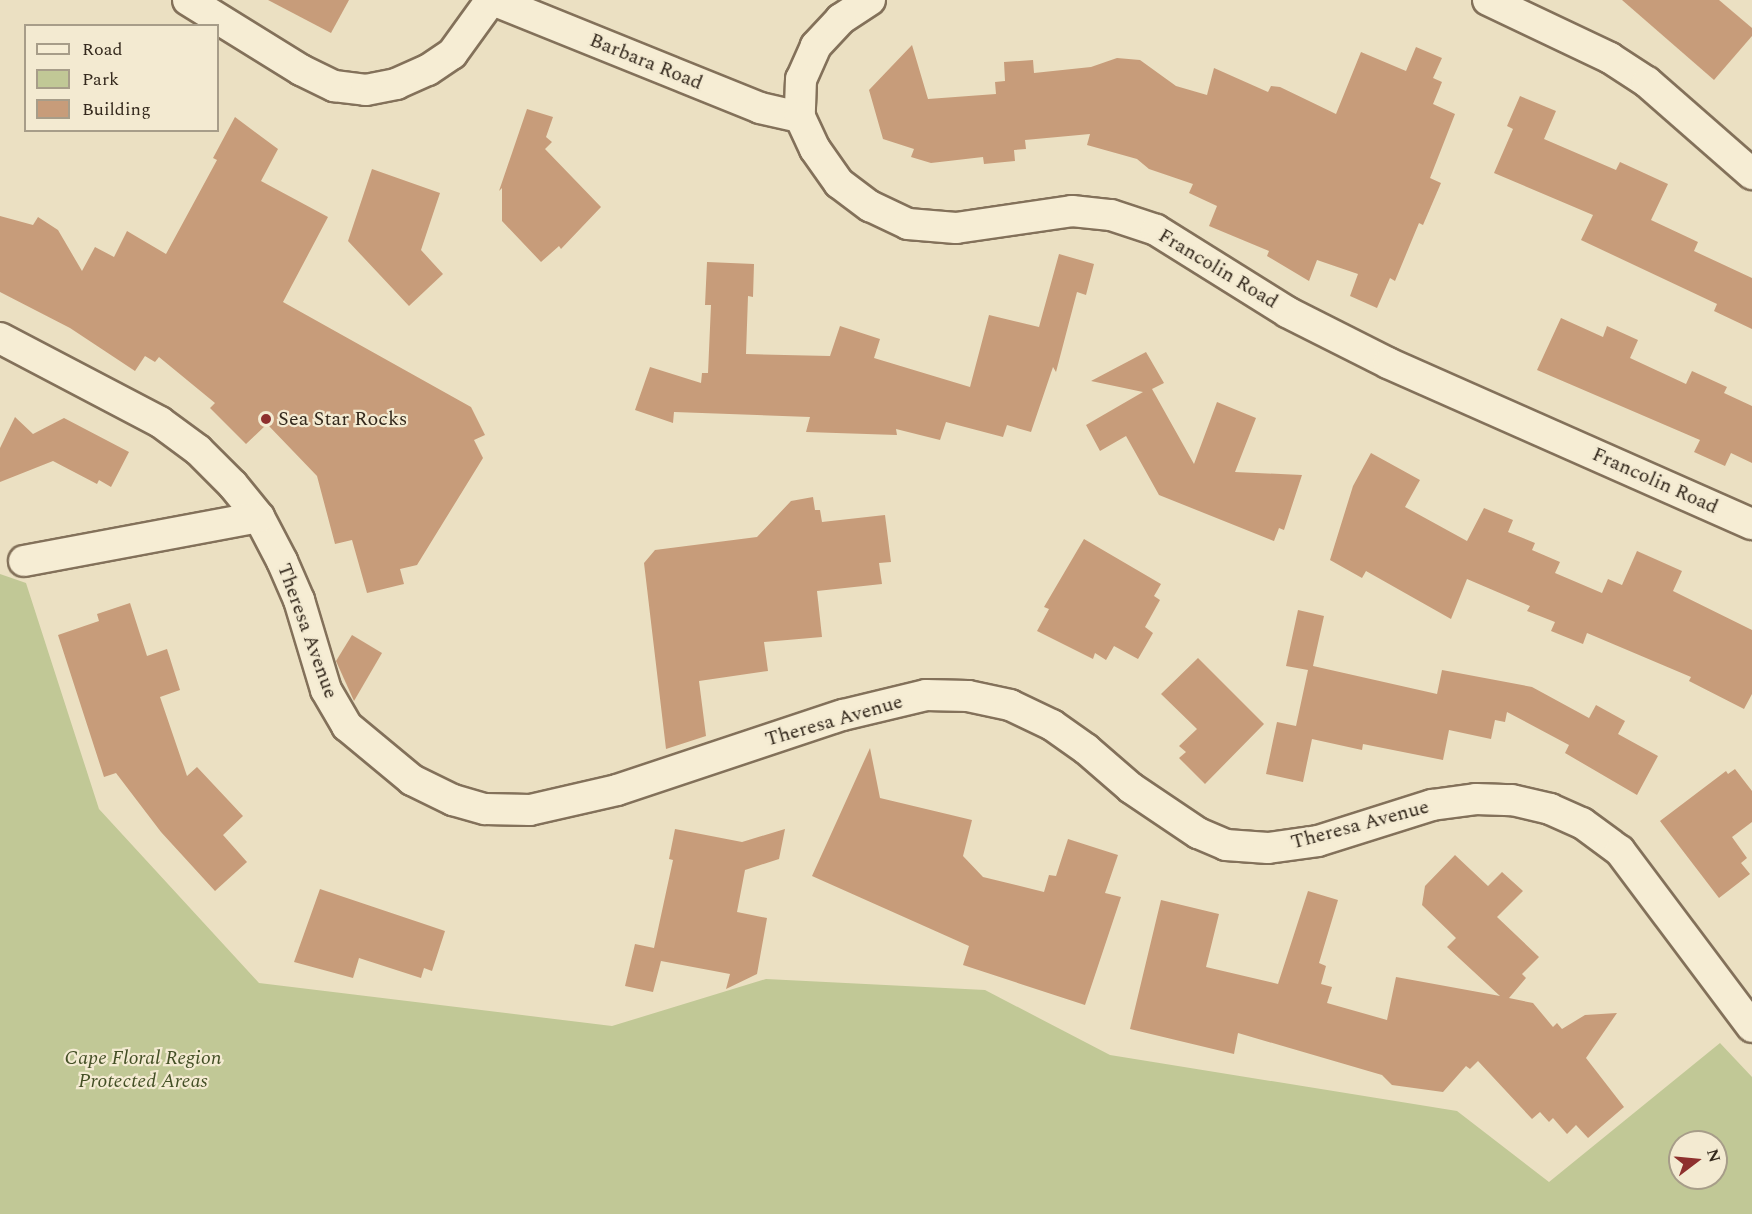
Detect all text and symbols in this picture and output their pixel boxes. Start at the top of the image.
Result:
legend [24,24,219,132]
street label: Barbara Road [586,28,706,96]
text: Road [82,36,123,63]
text: Park [82,66,119,93]
text: Building [82,96,151,123]
street label: Francolin Road [1154,224,1282,314]
place label: Sea Star Rocks [278,407,407,431]
marker: Sea Star Rocks [259,412,273,426]
street label: Francolin Road [1588,442,1722,520]
street label: Theresa Avenue [271,560,343,702]
street label: Theresa Avenue [763,690,905,752]
street label: Theresa Avenue [1288,795,1432,855]
park label: Cape Floral Region Protected Areas [65,1046,221,1093]
north arrow [1668,1130,1728,1190]
text: N [1700,1146,1727,1165]

